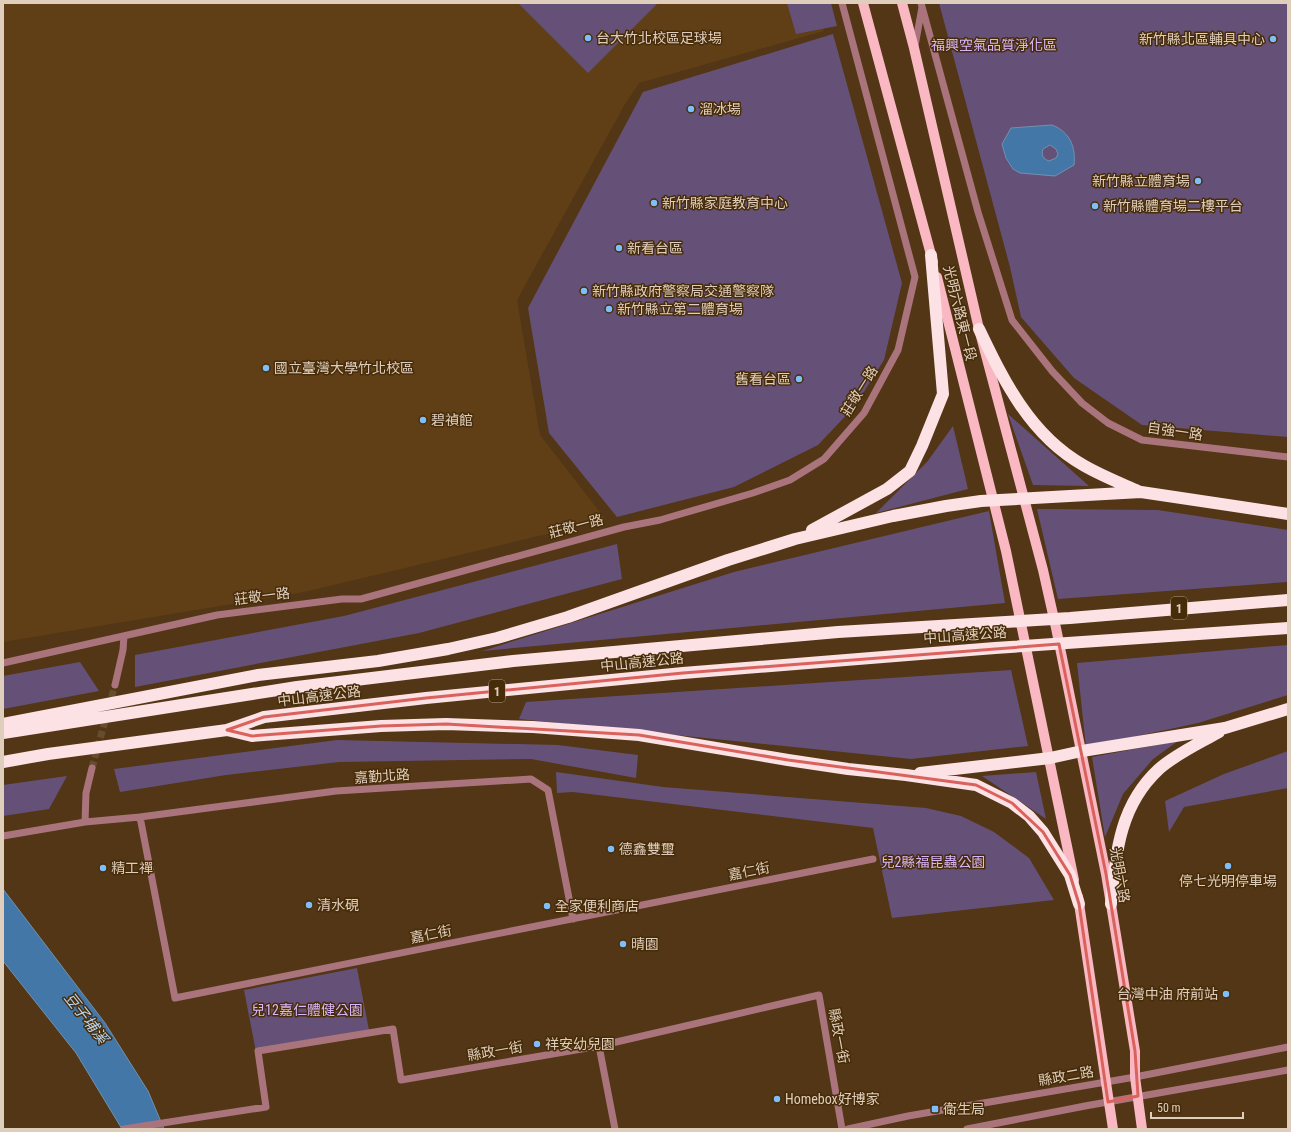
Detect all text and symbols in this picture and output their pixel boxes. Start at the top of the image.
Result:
place label: 台大竹北校區足球場 [596,30,722,46]
place label: 新竹縣北區輔具中心 [1139,31,1265,47]
marker: 台大竹北校區足球場 [583,33,593,43]
marker: 新竹縣北區輔具中心 [1268,34,1278,44]
park label: 福興空氣品質淨化區 [931,37,1057,53]
place label: 溜冰場 [699,101,741,117]
marker: 溜冰場 [686,104,696,114]
place label: 新竹縣立體育場 [1092,173,1190,189]
marker: 新竹縣立體育場 [1193,176,1203,186]
place label: 新竹縣家庭教育中心 [662,195,788,211]
marker: 新竹縣家庭教育中心 [649,198,659,208]
place label: 新竹縣體育場二樓平台 [1103,198,1243,214]
marker: 新竹縣體育場二樓平台 [1090,201,1100,211]
place label: 新看台區 [627,240,683,256]
marker: 新看台區 [614,243,624,253]
street label: 光明六路東一段 [940,264,980,362]
place label: 新竹縣政府警察局交通警察隊 [592,283,774,299]
marker: 新竹縣政府警察局交通警察隊 [579,286,589,296]
place label: 新竹縣立第二體育場 [617,301,743,317]
marker: 新竹縣立第二體育場 [604,304,614,314]
place label: 國立臺灣大學竹北校區 [274,360,414,376]
marker: 國立臺灣大學竹北校區 [261,363,271,373]
street label: 莊敬一路 [837,363,881,419]
place label: 舊看台區 [735,371,791,387]
marker: 舊看台區 [794,374,804,384]
place label: 碧禎館 [431,412,473,428]
marker: 碧禎館 [418,415,428,425]
street label: 自強一路 [1146,419,1204,443]
street label: 莊敬一路 [547,511,605,541]
street label: 莊敬一路 [233,585,291,607]
road number: 1 [1171,597,1187,619]
street label: 中山高速公路 [923,624,1007,646]
street label: 中山高速公路 [599,650,685,674]
road number: 1 [489,680,505,702]
street label: 中山高速公路 [276,683,362,709]
street label: 嘉勤北路 [354,766,410,786]
place label: 德鑫雙璽 [619,841,675,857]
marker: 德鑫雙璽 [606,844,616,854]
street label: 光明六路 [1107,846,1133,904]
park label: 兒2縣福昆蟲公園 [881,854,985,870]
street label: 嘉仁街 [727,859,771,883]
place label: 精工禪 [111,860,153,876]
marker: 停七光明停車場 [1223,861,1233,871]
marker: 精工禪 [98,863,108,873]
place label: 停七光明停車場 [1179,873,1277,889]
place label: 清水硯 [317,897,359,913]
place label: 全家便利商店 [555,898,639,914]
marker: 清水硯 [304,900,314,910]
marker: 全家便利商店 [542,901,552,911]
street label: 嘉仁街 [409,922,453,946]
place label: 晴園 [631,936,659,952]
marker: 晴園 [618,939,628,949]
place label: 台灣中油 府前站 [1117,986,1218,1002]
water label: 豆子埔溪 [60,989,113,1049]
marker: 台灣中油 府前站 [1221,989,1231,999]
park label: 兒12嘉仁體健公園 [251,1002,363,1018]
street label: 縣政一街 [826,1007,852,1065]
place label: 祥安幼兒園 [545,1036,615,1052]
street label: 縣政一街 [466,1038,524,1064]
marker: 祥安幼兒園 [532,1039,542,1049]
street label: 縣政二路 [1037,1063,1095,1089]
place label: Homebox好博家 [785,1091,880,1107]
marker: Homebox好博家 [772,1094,782,1104]
scale bar [1151,1094,1243,1120]
place label: 衛生局 [943,1101,985,1117]
text: 50 m [1157,1101,1181,1115]
marker: 衛生局 [930,1104,940,1114]

